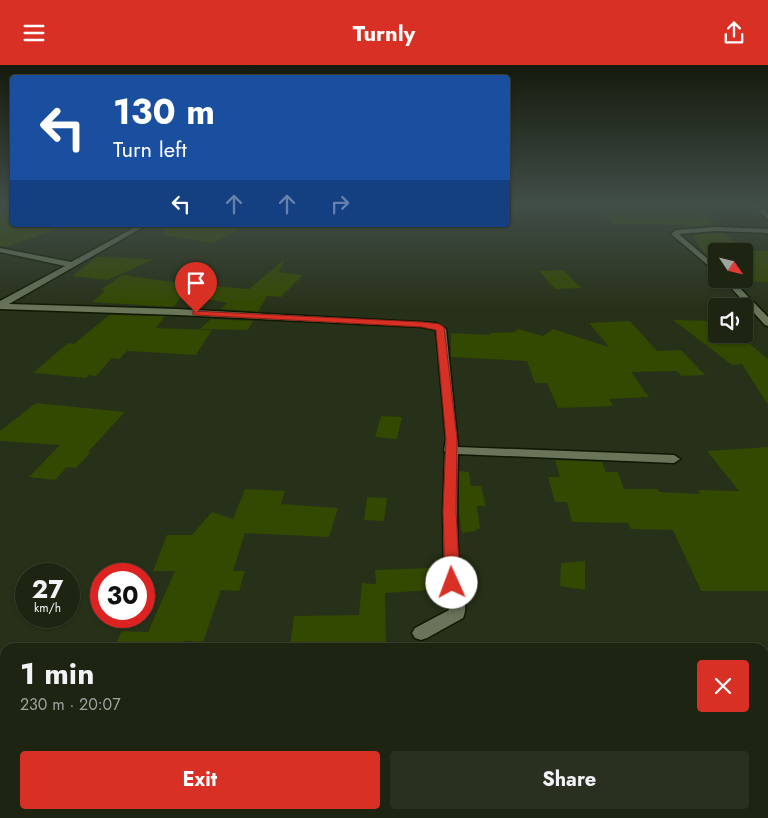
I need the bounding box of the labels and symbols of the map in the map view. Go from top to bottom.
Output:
north arrow [708,243,752,287]
pin [175,262,217,313]
position arrow [425,556,477,608]
speed limit sign: 30 [90,563,155,628]

